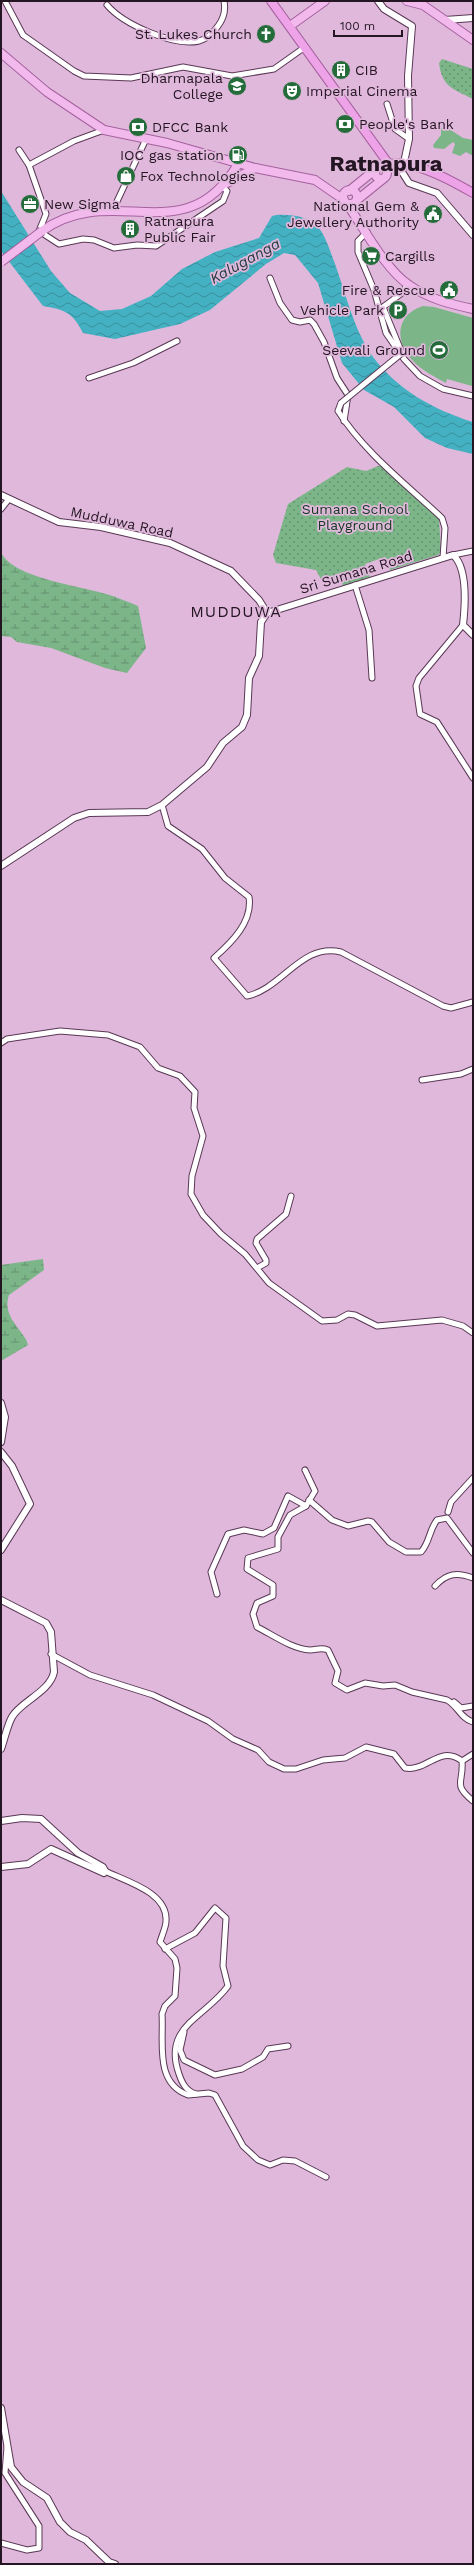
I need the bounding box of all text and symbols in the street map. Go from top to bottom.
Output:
scale bar [334,12,402,38]
text: 100 m [340,19,375,33]
church icon: St. Lukes Church [255,23,277,45]
place label: St. Lukes Church [135,26,252,42]
building icon: CIB [330,59,352,81]
place label: CIB [355,62,378,78]
place label: Dharmapala College [140,70,223,102]
school or university icon: Dharmapala College [226,75,248,97]
theatre icon: Imperial Cinema [281,80,303,102]
place label: Imperial Cinema [306,83,418,99]
bank icon: People's Bank [334,113,356,135]
bank icon: DFCC Bank [127,116,149,138]
place label: People's Bank [359,116,454,132]
place label: DFCC Bank [152,119,228,135]
fuel station icon: IOC gas station [227,144,249,166]
place label: IOC gas station [120,147,224,163]
district label: Ratnapura [330,151,443,176]
shop icon: Fox Technologies [115,165,137,187]
place label: Fox Technologies [140,168,255,184]
office icon: New Sigma [19,193,41,215]
place label: New Sigma [44,196,120,212]
place label: National Gem & Jewellery Authority [287,198,420,230]
public building icon: National Gem & Jewellery Authority [422,203,444,225]
place label: Ratnapura Public Fair [144,213,216,245]
building icon: Ratnapura Public Fair [119,218,141,240]
water label: Kaluganga [207,234,283,288]
supermarket icon: Cargills [360,245,382,267]
place label: Cargills [385,248,435,264]
public building icon: Fire & Rescue [438,279,460,301]
place label: Fire & Rescue [342,282,435,298]
parking icon: Vehicle Park [387,299,409,321]
place label: Vehicle Park [300,302,384,318]
sports icon: Seevali Ground [428,339,450,361]
place label: Seevali Ground [322,342,425,358]
park label: Sumana School Playground [302,501,409,533]
street label: Mudduwa Road [69,503,175,541]
street label: Sri Sumana Road [298,547,414,597]
district label: MUDDUWA [190,602,282,621]

